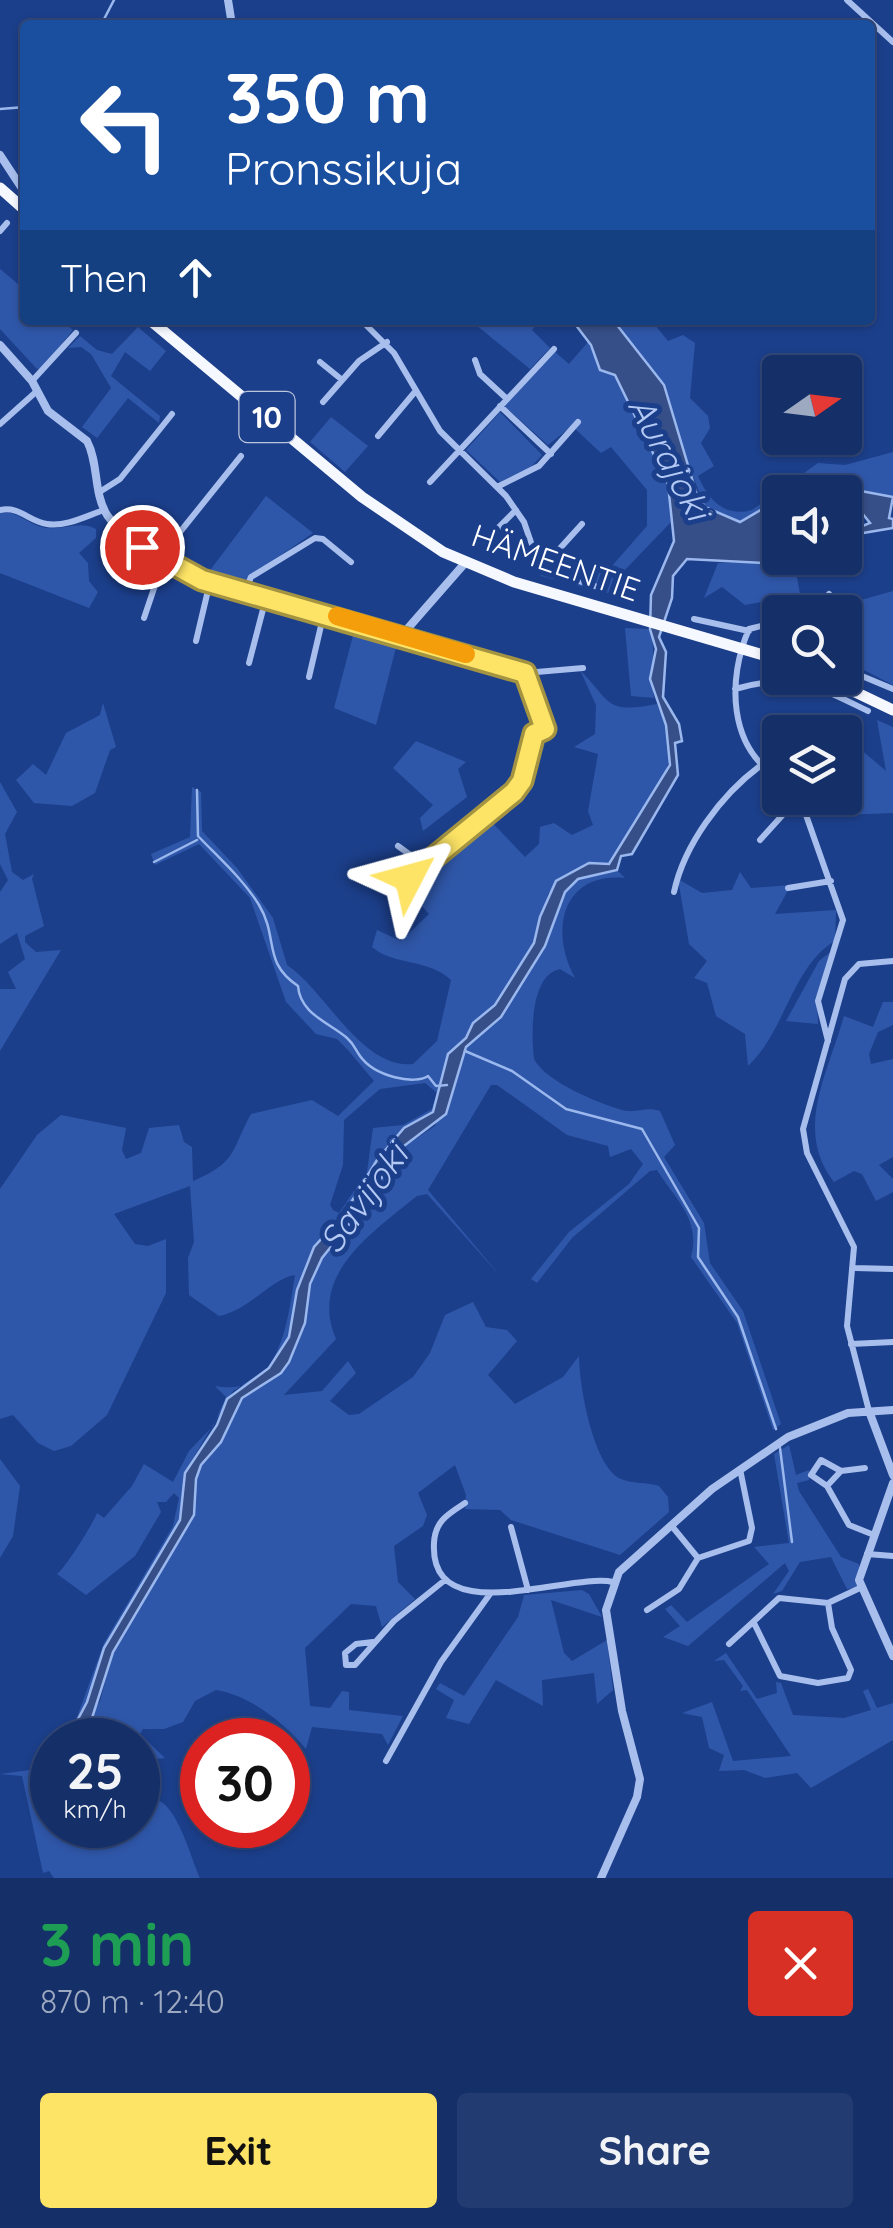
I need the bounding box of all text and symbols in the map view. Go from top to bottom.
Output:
text: 350 m [225,53,430,141]
icon: left [60,60,190,190]
text: Pronssikuja [225,140,462,196]
icon: ahead [168,250,223,305]
text: Then [60,254,148,302]
north arrow [762,355,862,455]
map controls [762,355,862,815]
water label: Aurajoki [619,389,722,530]
road number: 10 [240,392,294,442]
button: sound [762,475,862,575]
pin [100,505,185,590]
street label: HÄMEENTIE [467,515,645,609]
icon: arrive [115,520,170,575]
button: search [762,595,862,695]
button: layers [762,715,862,815]
position arrow [357,826,461,930]
water label: Savijoki [309,1132,419,1261]
speed limit sign: 30 [180,1718,310,1848]
text: 25 [66,1739,124,1802]
text: km/h [63,1793,127,1824]
text: 3 min [40,1906,194,1981]
button: close [748,1911,853,2016]
text: 870 m · 12:40 [40,1981,225,2021]
button: Exit [40,2093,437,2208]
button: Share [457,2093,853,2208]

